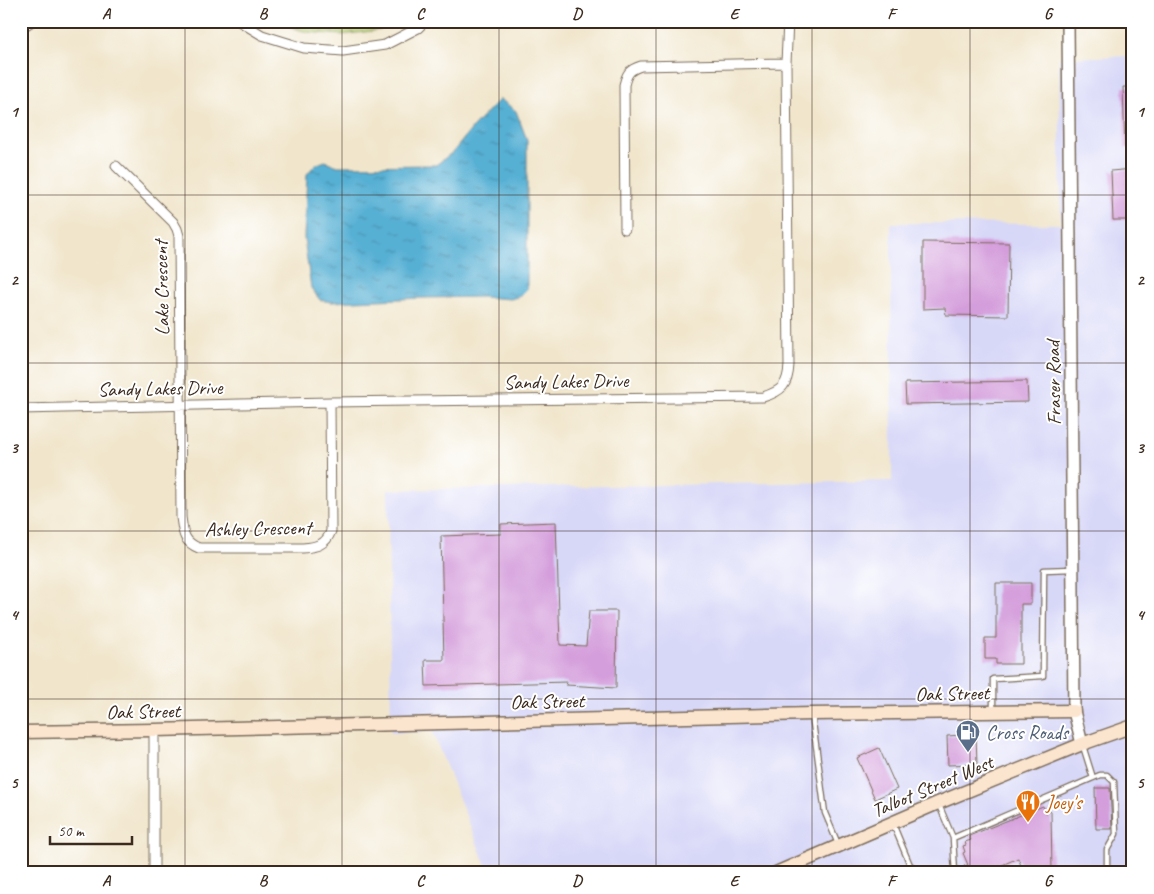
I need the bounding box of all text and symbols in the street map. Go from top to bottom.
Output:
text: A [102,4,112,24]
text: B [259,4,269,24]
text: C [416,4,426,24]
text: D [572,4,583,24]
text: E [730,4,741,24]
text: F [887,4,898,24]
text: G [1044,4,1054,24]
text: 1 [10,102,19,122]
text: 1 [1136,102,1145,122]
street label: Lake Crescent [148,237,175,336]
text: 2 [10,270,19,290]
text: 2 [1136,270,1145,290]
street label: Fraser Road [1040,338,1067,425]
street label: Sandy Lakes Drive [503,368,630,395]
street label: Sandy Lakes Drive [97,375,224,402]
text: 3 [10,438,19,458]
text: 3 [1136,438,1145,458]
street label: Ashley Crescent [205,515,315,542]
text: 4 [10,605,19,625]
text: 4 [1136,605,1145,625]
street label: Oak Street [915,680,992,707]
street label: Oak Street [510,688,587,715]
street label: Oak Street [106,698,183,725]
fuel station icon: Cross Roads [955,719,981,753]
place label: Cross Roads [986,720,1070,745]
street label: Talbot Street West [868,749,999,823]
text: 5 [11,773,20,793]
text: 5 [1137,773,1146,793]
restaurant icon: Joey's [1015,789,1041,823]
place label: Joey's [1045,790,1084,815]
scale bar [50,814,132,846]
text: 50 m [58,822,85,841]
text: A [102,871,112,891]
text: B [259,871,269,891]
text: C [416,871,426,891]
text: D [572,871,583,891]
text: E [730,871,741,891]
text: F [887,871,898,891]
text: G [1044,871,1054,891]

